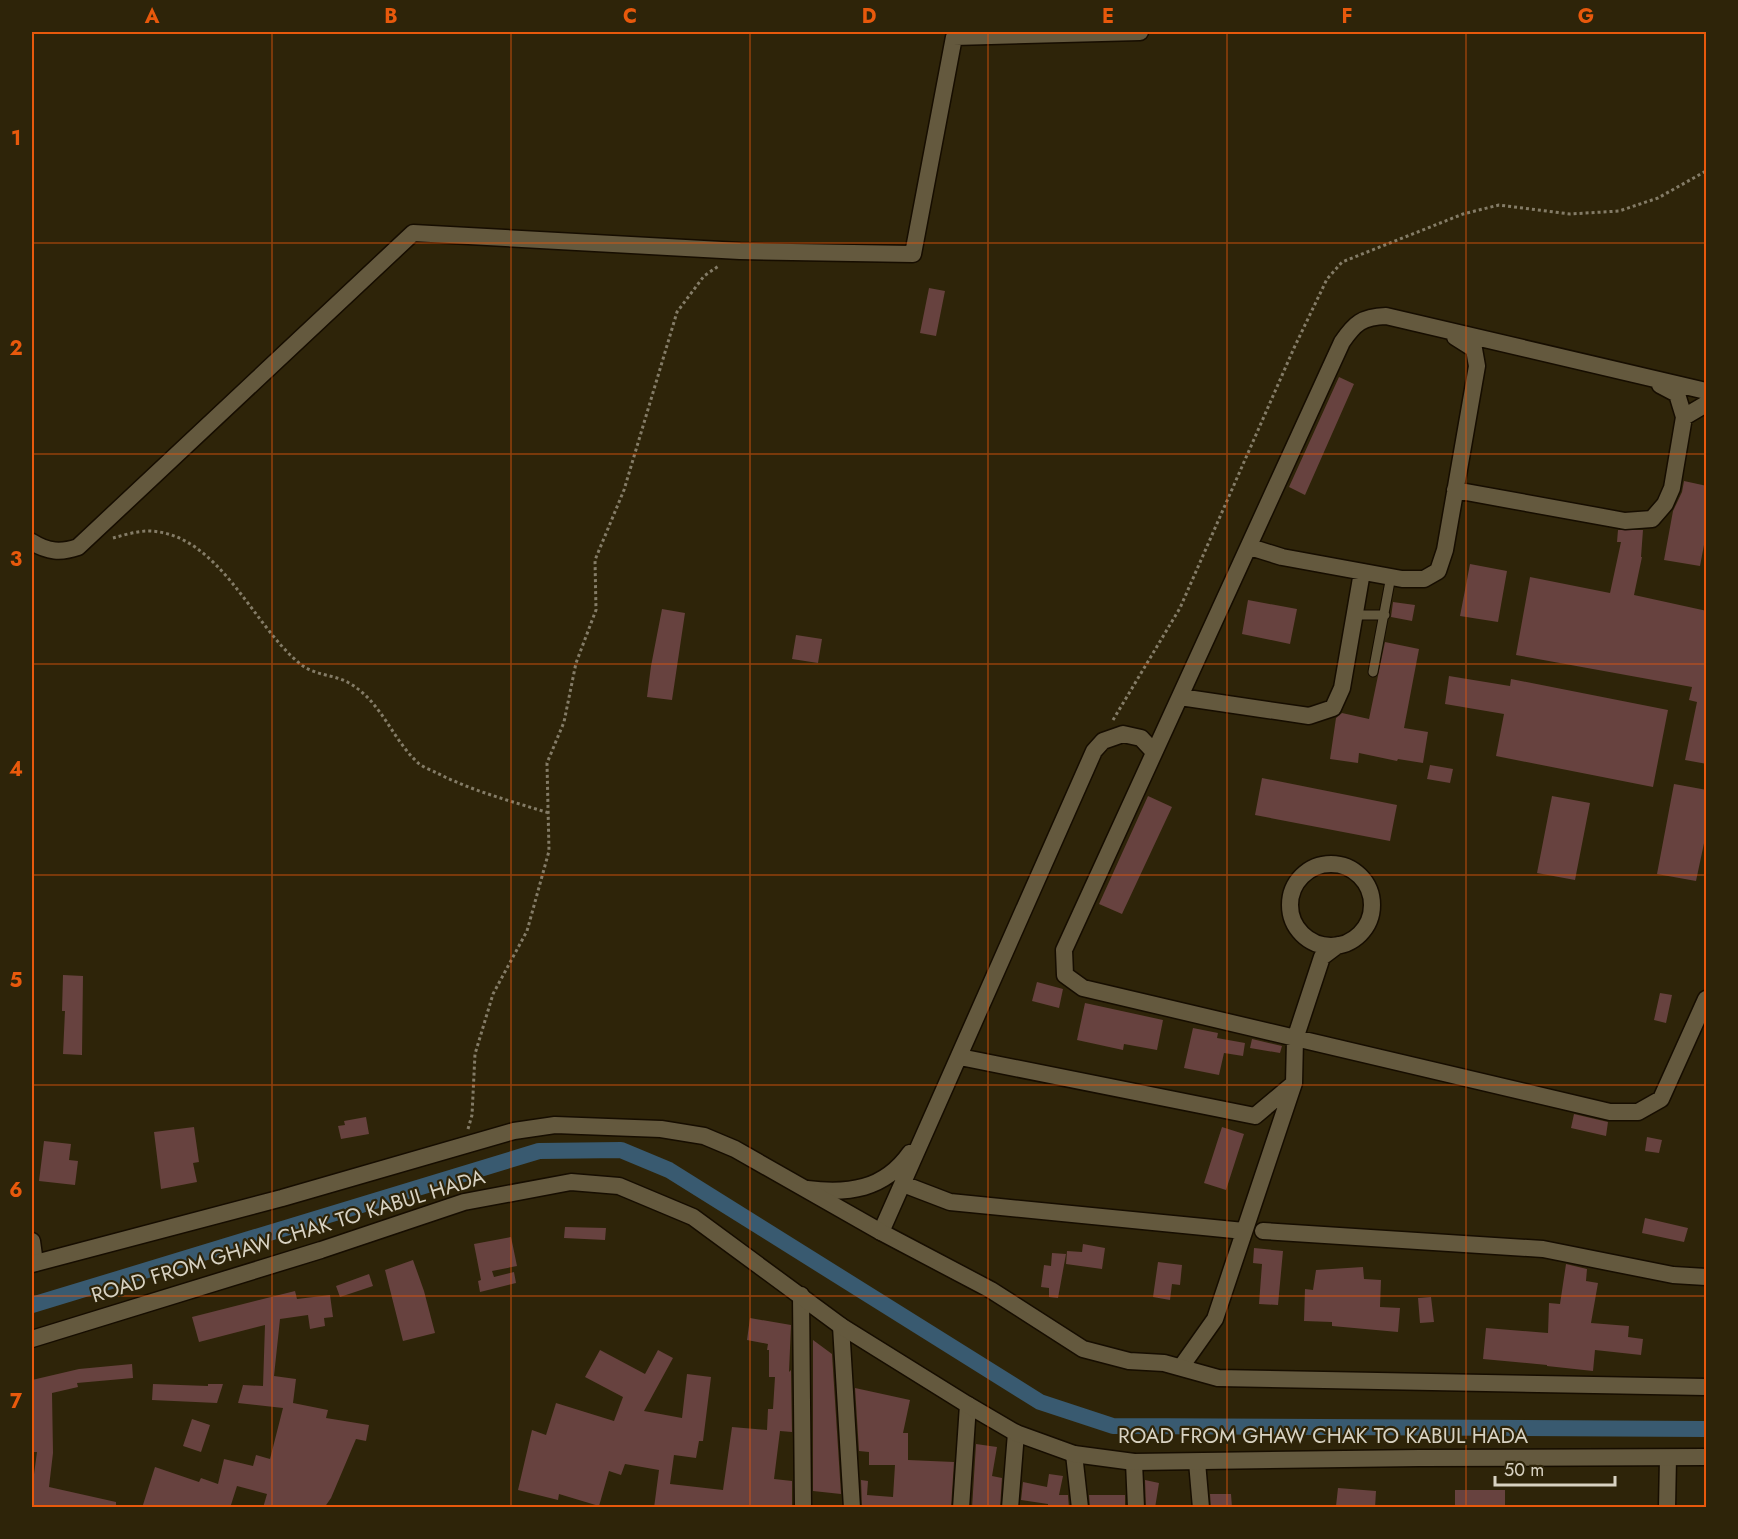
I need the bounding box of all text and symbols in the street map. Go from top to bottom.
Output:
text: A [144,2,160,31]
text: B [384,2,398,31]
text: C [623,2,637,31]
text: D [862,2,876,31]
text: E [1102,2,1114,31]
text: F [1341,2,1353,31]
text: G [1578,2,1594,31]
text: 1 [11,124,21,153]
text: 2 [9,334,23,363]
text: 3 [10,545,22,574]
text: 4 [9,755,23,784]
text: 5 [10,966,23,995]
street label: ROAD FROM GHAW CHAK TO KABUL HADA [87,1162,489,1310]
text: 6 [9,1176,23,1205]
text: 7 [10,1387,23,1416]
street label: ROAD FROM GHAW CHAK TO KABUL HADA [1118,1421,1528,1451]
scale bar [1495,1449,1615,1487]
text: 50 m [1504,1457,1544,1483]

